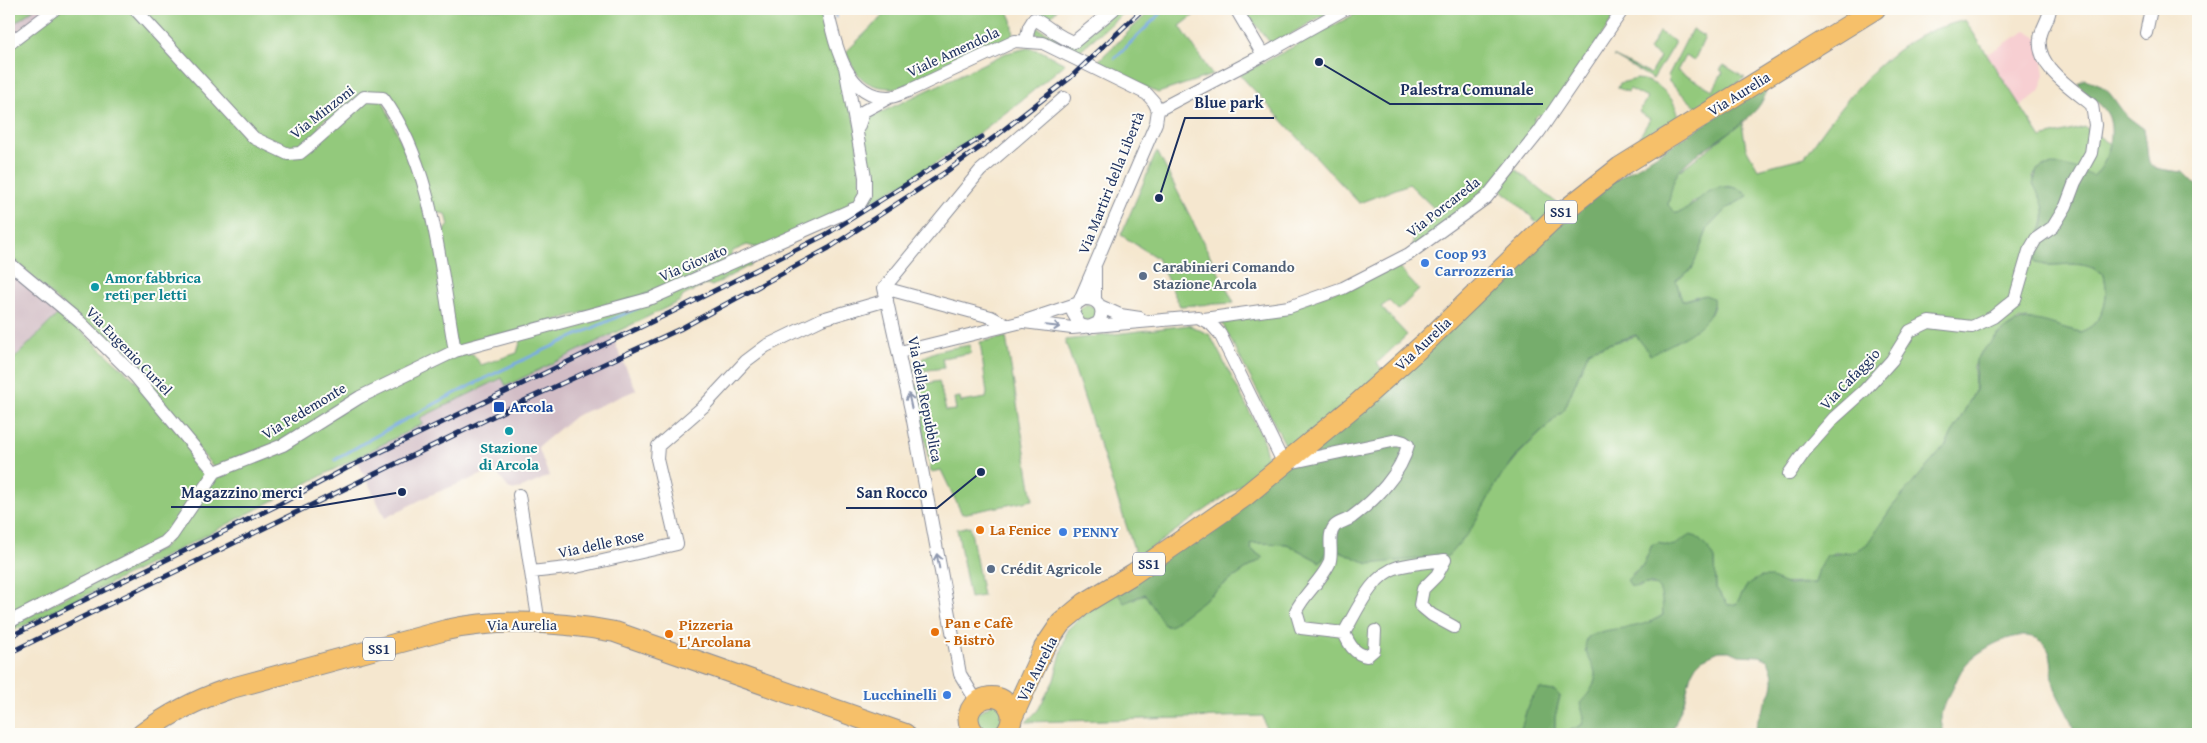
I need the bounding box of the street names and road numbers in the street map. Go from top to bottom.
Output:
street label: Viale Amendola [903,21,1002,82]
street label: Via Aurelia [1703,66,1774,121]
street label: Via Minzoni [285,80,358,143]
street label: Via Martiri della Libertà [1072,108,1149,257]
street label: Via Porcareda [1402,171,1484,242]
road number: SS1 [1545,200,1577,223]
street label: Via Giovato [656,239,730,286]
street label: Via Eugenio Curiel [81,302,177,400]
street label: Via Aurelia [1390,312,1455,375]
street label: Via della Repubblica [903,334,948,464]
street label: Via Cafaggio [1815,343,1885,414]
street label: Via Pedemonte [258,377,350,444]
street label: Via delle Rose [556,524,646,563]
road number: SS1 [1133,552,1165,576]
street label: Via Aurelia [487,614,557,635]
street label: Via Aurelia [1011,633,1062,705]
road number: SS1 [363,638,395,661]

